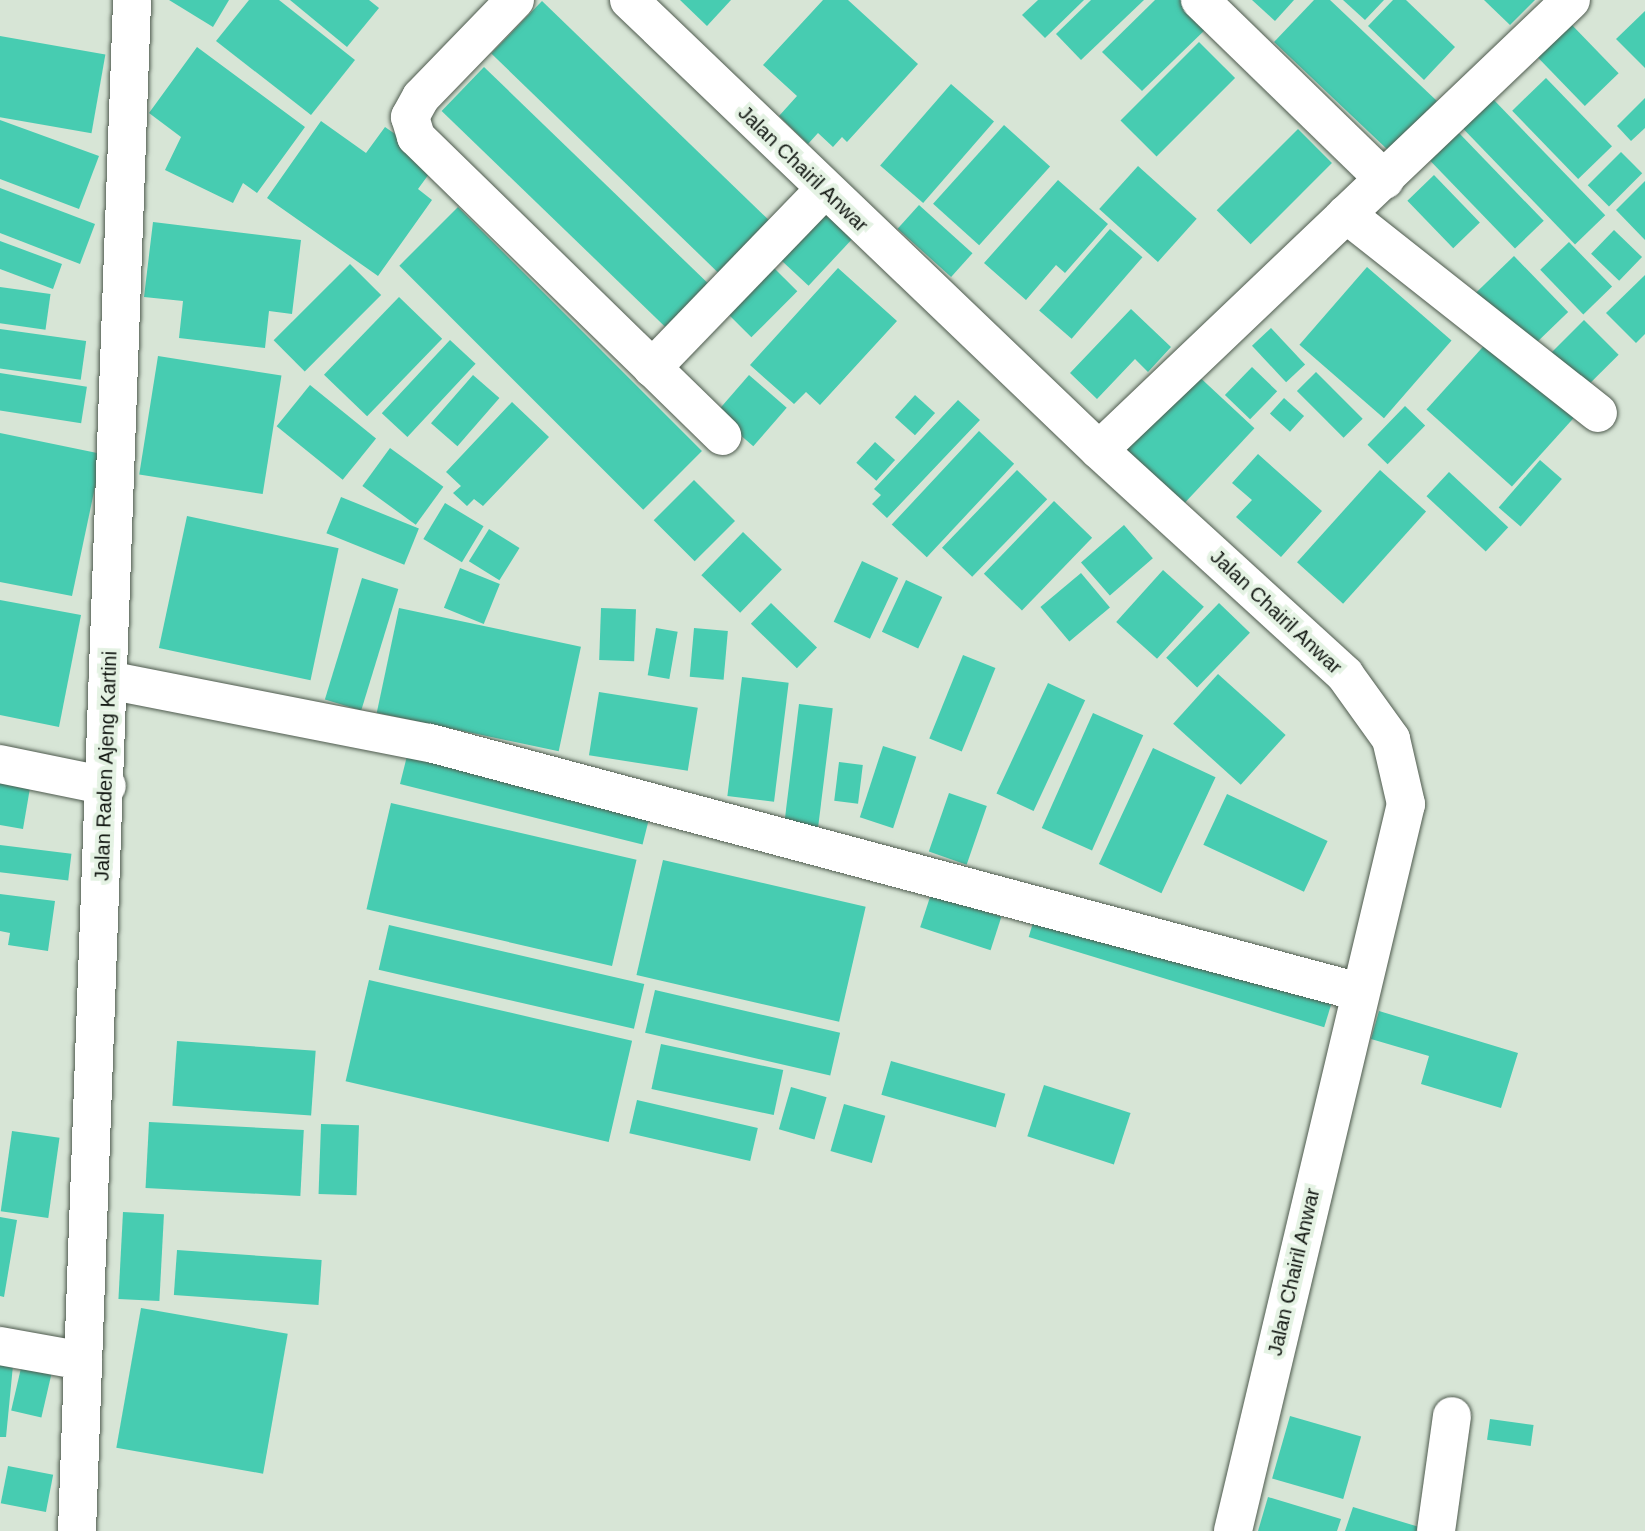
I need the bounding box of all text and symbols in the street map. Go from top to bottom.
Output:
street label: Jalan Chairil Anwar [733,101,873,237]
street label: Jalan Chairil Anwar [1205,544,1347,680]
street label: Jalan Raden Ajeng Kartini [90,650,122,882]
street label: Jalan Chairil Anwar [1263,1185,1325,1359]

